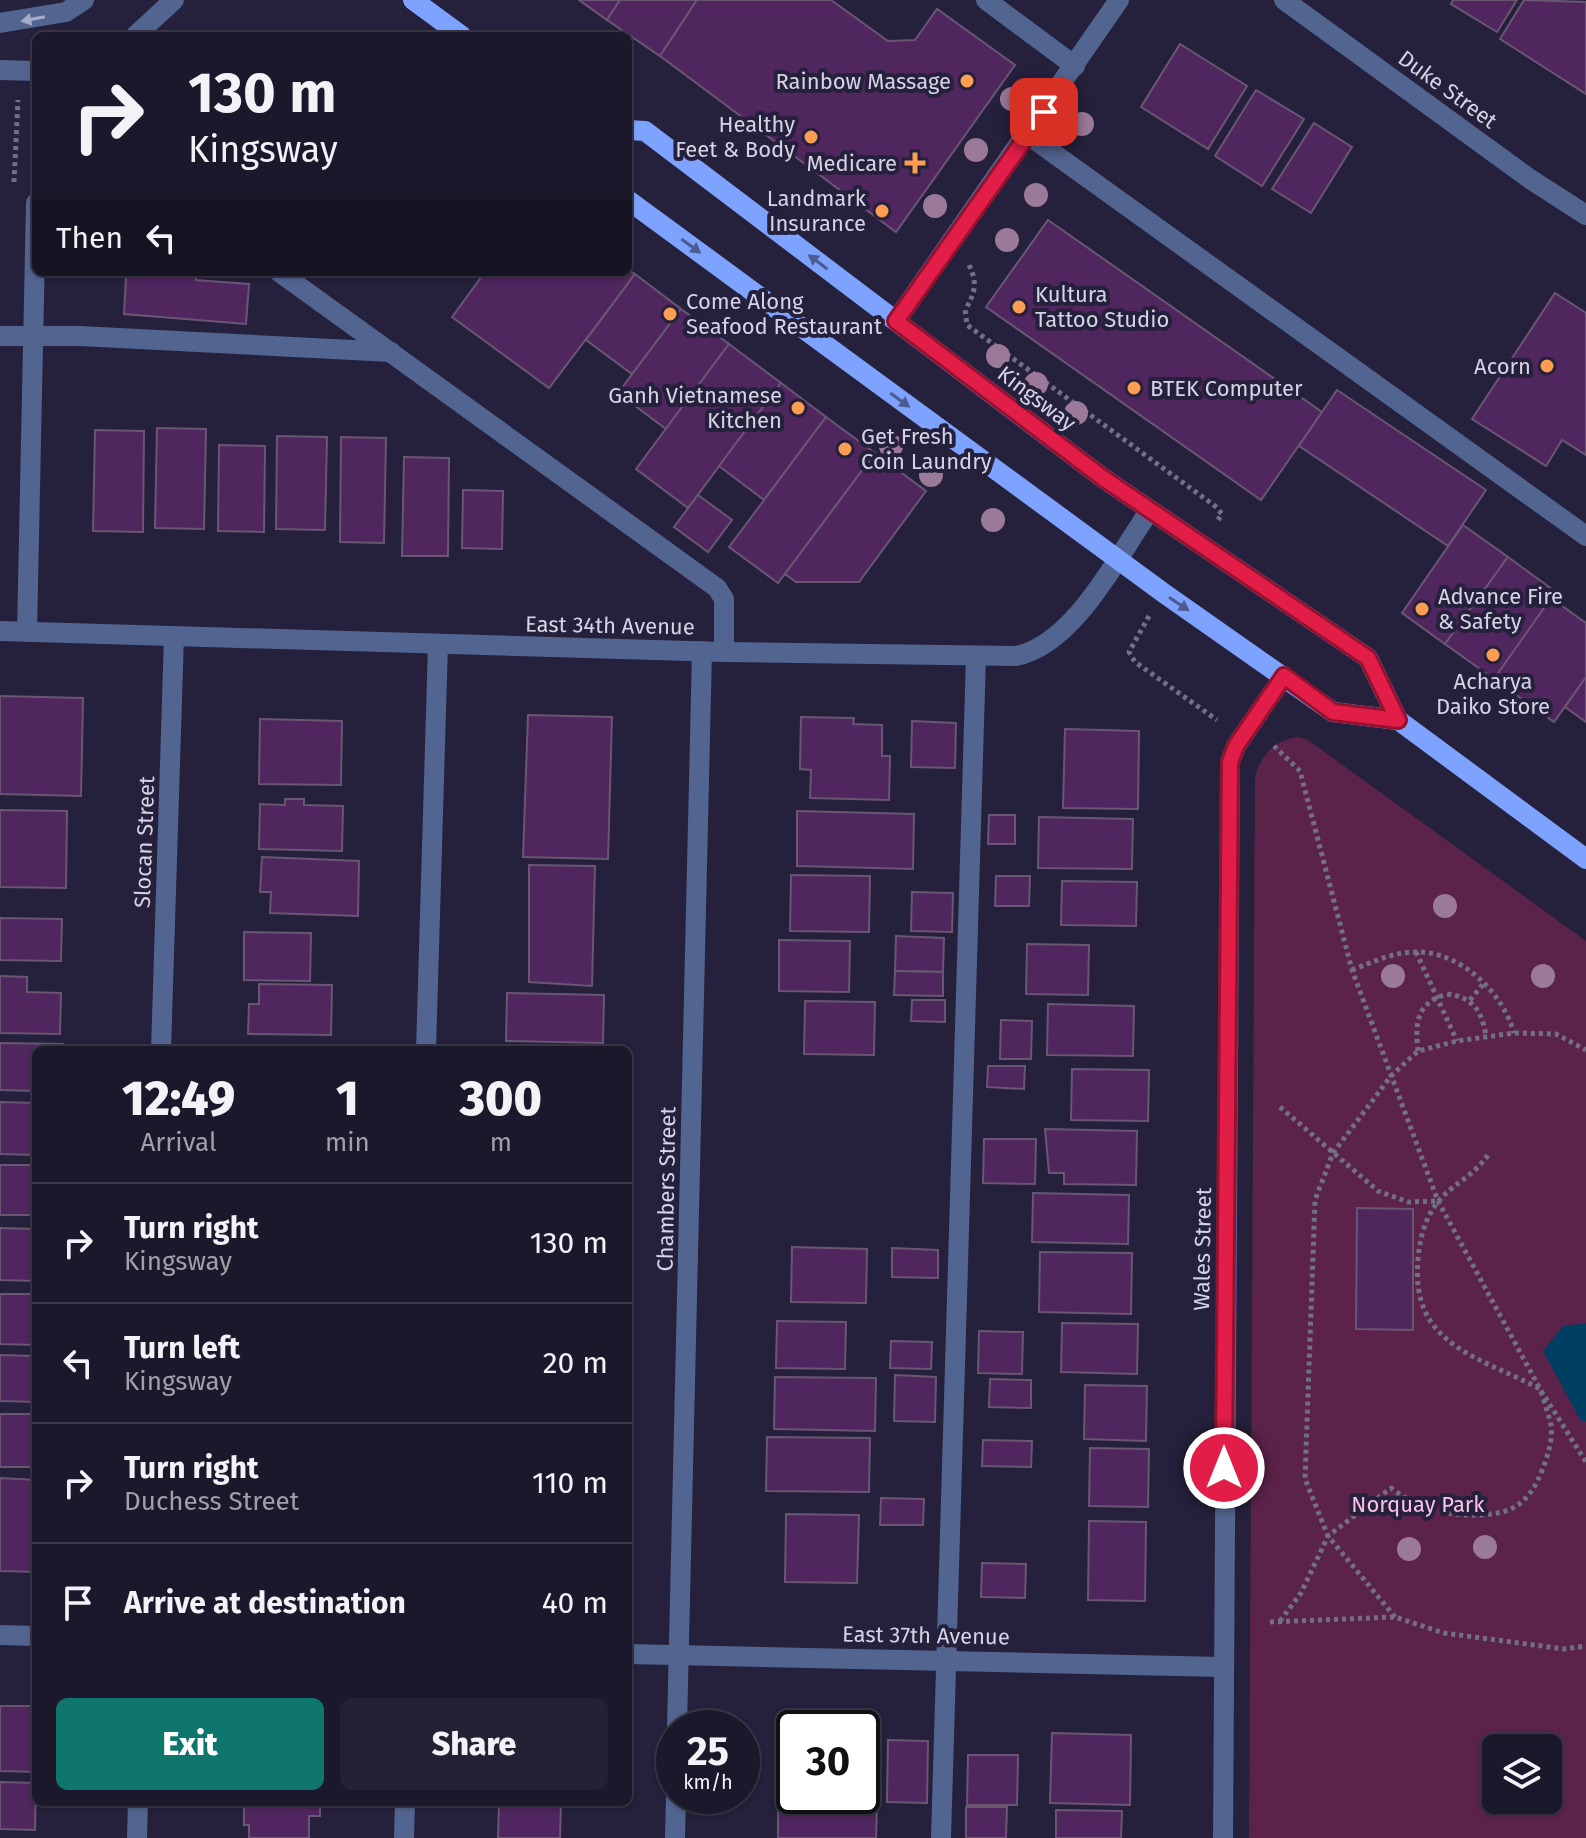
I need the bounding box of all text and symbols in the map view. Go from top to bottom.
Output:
one-way arrow [20,13,45,26]
street label: Duke Street [1393,45,1502,134]
text: 130 m [188,60,336,127]
icon: right [56,64,160,168]
place label: Rainbow Massage [776,68,951,95]
marker: Rainbow Massage [958,72,976,90]
pin [1010,78,1078,146]
icon: arrive [1022,90,1066,134]
place label: Healthy Feet & Body [675,111,795,163]
text: Kingsway [188,128,338,172]
marker: Healthy Feet & Body [802,128,820,146]
place label: Medicare [806,150,897,177]
marker: Medicare [904,152,926,174]
place label: Landmark Insurance [767,185,867,237]
marker: Landmark Insurance [873,202,891,220]
icon: left [139,216,183,260]
text: Then [56,220,123,256]
one-way arrow [681,237,701,253]
one-way arrow [808,255,829,271]
place label: Kultura Tattoo Studio [1035,281,1169,333]
place label: Come Along Seafood Restaurant [686,288,882,340]
marker: Kultura Tattoo Studio [1010,298,1028,316]
marker: Come Along Seafood Restaurant [661,305,679,323]
place label: Acorn [1474,353,1531,380]
marker: Acorn [1538,357,1556,375]
street label: Kingsway [992,360,1081,437]
place label: BTEK Computer [1150,375,1303,402]
marker: BTEK Computer [1125,379,1143,397]
place label: Ganh Vietnamese Kitchen [608,382,782,434]
one-way arrow [889,392,911,408]
marker: Ganh Vietnamese Kitchen [789,399,807,417]
place label: Get Fresh Coin Laundry [861,423,992,475]
marker: Get Fresh Coin Laundry [836,440,854,458]
place label: Advance Fire & Safety [1438,583,1563,635]
one-way arrow [1169,596,1190,611]
marker: Advance Fire & Safety [1413,600,1431,618]
street label: East 34th Avenue [525,611,695,640]
marker: Acharya Daiko Store [1484,646,1502,664]
place label: Acharya Daiko Store [1436,668,1550,720]
street label: Slocan Street [129,776,160,908]
text: 12:49 [122,1070,235,1128]
text: 1 [336,1070,359,1128]
text: 300 [460,1070,542,1128]
street label: Chambers Street [652,1106,681,1272]
text: Arrival [140,1127,217,1158]
text: min [325,1127,370,1158]
text: m [490,1127,512,1158]
street label: Wales Street [1188,1187,1217,1311]
text: Turn right [124,1210,259,1246]
icon: right [56,1221,100,1265]
text: 130 m [530,1225,608,1261]
text: Kingsway [124,1246,232,1277]
text: Turn left [124,1330,240,1366]
icon: left [56,1341,100,1385]
text: 20 m [543,1345,608,1381]
text: Kingsway [124,1366,232,1397]
position arrow [1182,1426,1266,1510]
text: Turn right [124,1450,259,1486]
icon: right [56,1461,100,1505]
text: 110 m [532,1465,608,1501]
text: Duchess Street [124,1486,299,1517]
park label: Norquay Park [1351,1491,1485,1518]
icon: arrive [56,1581,100,1625]
text: Arrive at destination [124,1585,406,1621]
text: 40 m [542,1585,608,1621]
street label: East 37th Avenue [842,1621,1010,1650]
button: Exit [56,1698,324,1790]
button: Share [340,1698,608,1790]
speed limit sign: 30 [776,1710,880,1814]
text: 25 [687,1728,729,1776]
map controls [1482,1734,1562,1814]
button: layers [1482,1734,1562,1814]
text: km/h [683,1770,733,1794]

